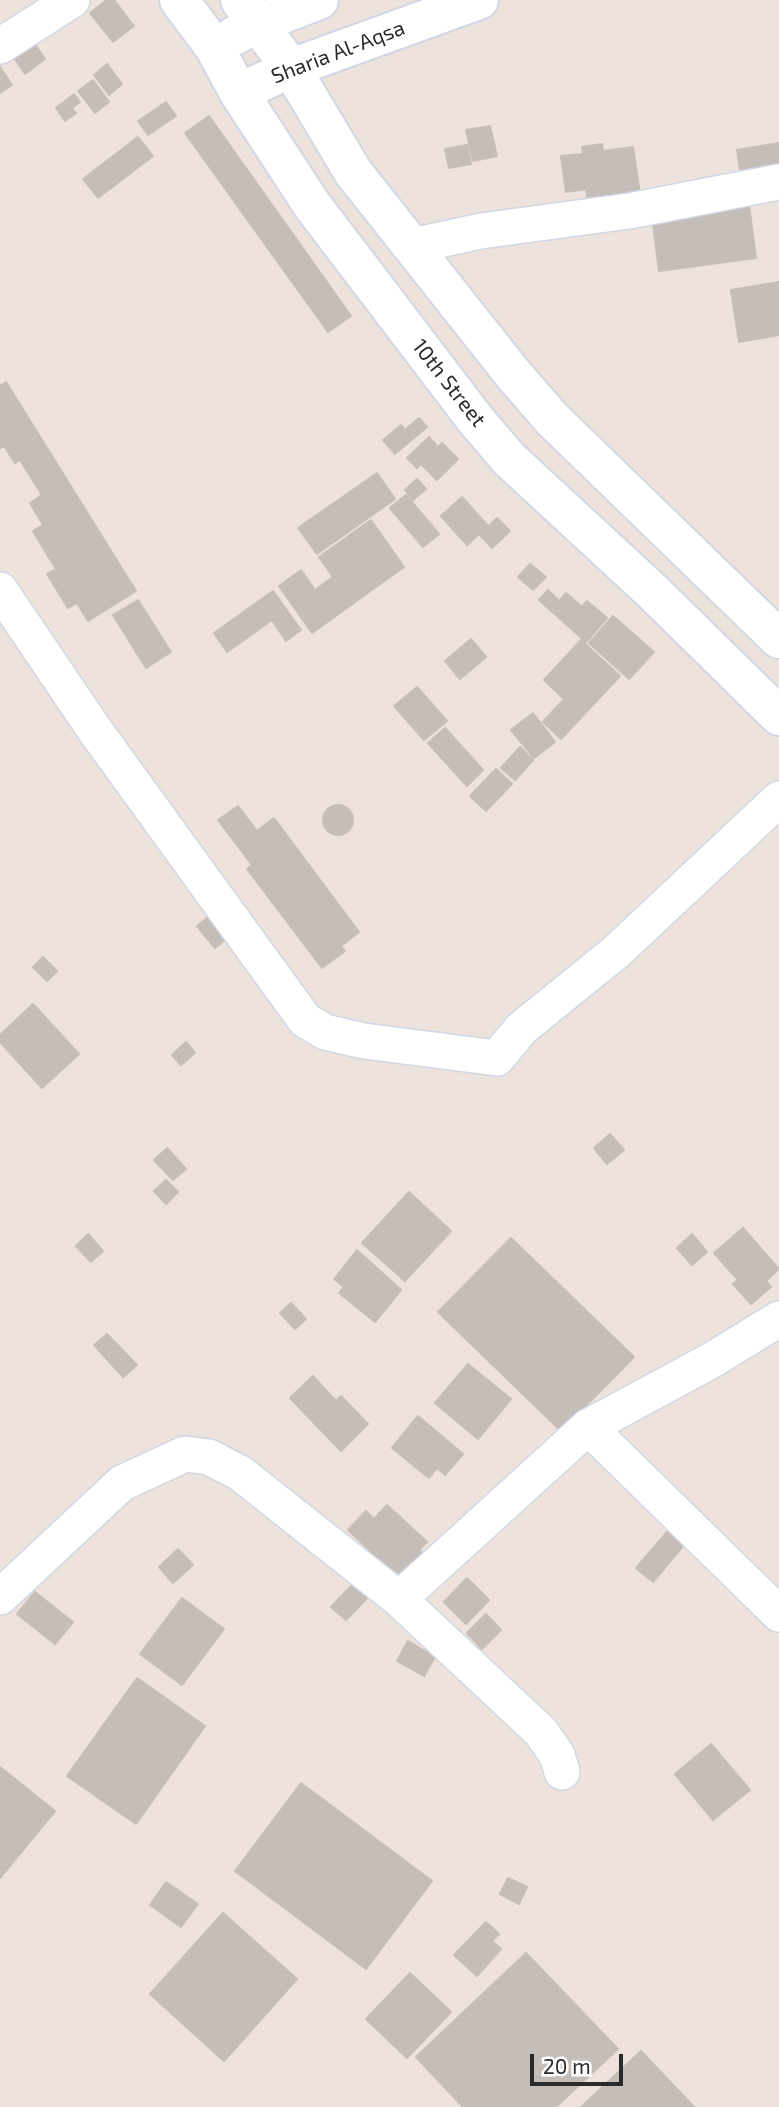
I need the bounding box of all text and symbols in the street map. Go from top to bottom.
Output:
street label: Sharia Al-Aqsa [268,15,408,89]
street label: 10th Street [407,334,491,432]
scale bar [534,2040,627,2084]
text: 20 m [543,2053,591,2078]

